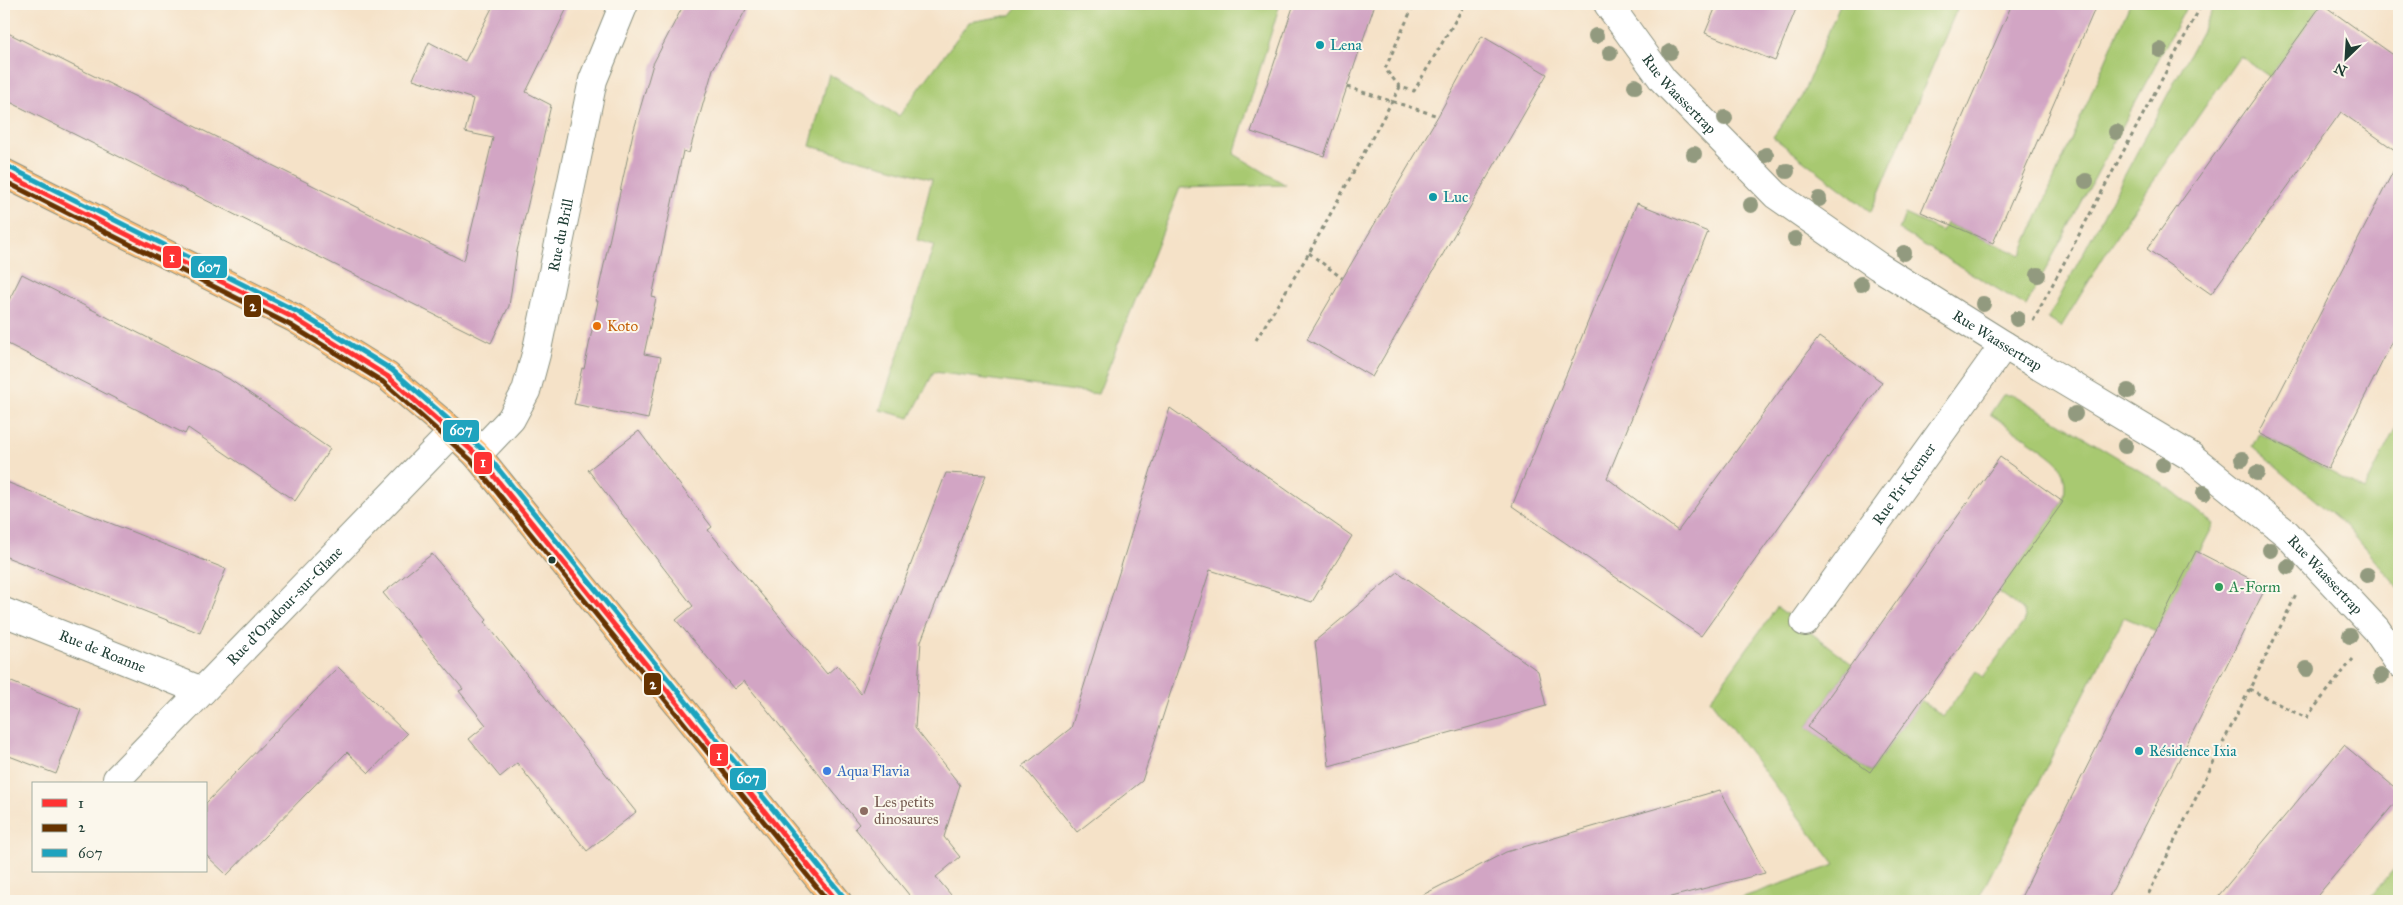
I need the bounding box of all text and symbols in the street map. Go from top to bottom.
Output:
north arrow [2320,32,2370,82]
place label: Lena [1330,36,1362,54]
marker: Lena [1314,39,1326,51]
street label: Rue Waassertrap [1638,51,1720,138]
text: N [2332,59,2350,80]
place label: Luc [1443,188,1468,206]
marker: Luc [1427,191,1439,203]
street label: Rue du Brill [544,196,577,273]
line badge: 1 [162,245,182,269]
text: 1 [169,249,175,266]
line badge: 607 [190,255,228,279]
text: 607 [198,259,221,276]
line badge: 2 [243,294,262,318]
text: 2 [250,298,258,315]
street label: Rue Waassertrap [1949,306,2045,375]
place label: Koto [607,317,638,335]
marker: Koto [591,320,603,332]
line badge: 607 [442,419,480,443]
text: 607 [450,422,473,439]
street label: Rue Pir Kremer [1869,439,1940,528]
line badge: 1 [473,451,493,475]
text: 1 [480,454,486,471]
street label: Rue Waassertrap [2284,531,2367,618]
street label: Rue d'Oradour-sur-Glane [223,543,346,669]
unlabelled marker [547,555,557,565]
place label: A-Form [2228,578,2281,596]
marker: A-Form [2213,581,2225,593]
street label: Rue de Roanne [56,626,148,677]
line badge: 2 [643,672,662,696]
text: 2 [650,676,658,693]
place label: Résidence Ixia [2149,742,2237,760]
line badge: 1 [709,743,729,767]
marker: Résidence Ixia [2133,745,2145,757]
text: 1 [716,747,722,764]
place label: Aqua Flavia [836,762,910,781]
marker: Aqua Flavia [821,765,833,777]
line badge: 607 [729,767,767,791]
text: 607 [737,770,760,787]
legend [32,782,208,872]
place label: Les petits dinosaures [874,793,938,828]
text: 1 [78,794,84,812]
marker: Les petits dinosaures [858,805,870,817]
text: 2 [78,818,86,836]
text: 607 [78,844,102,862]

